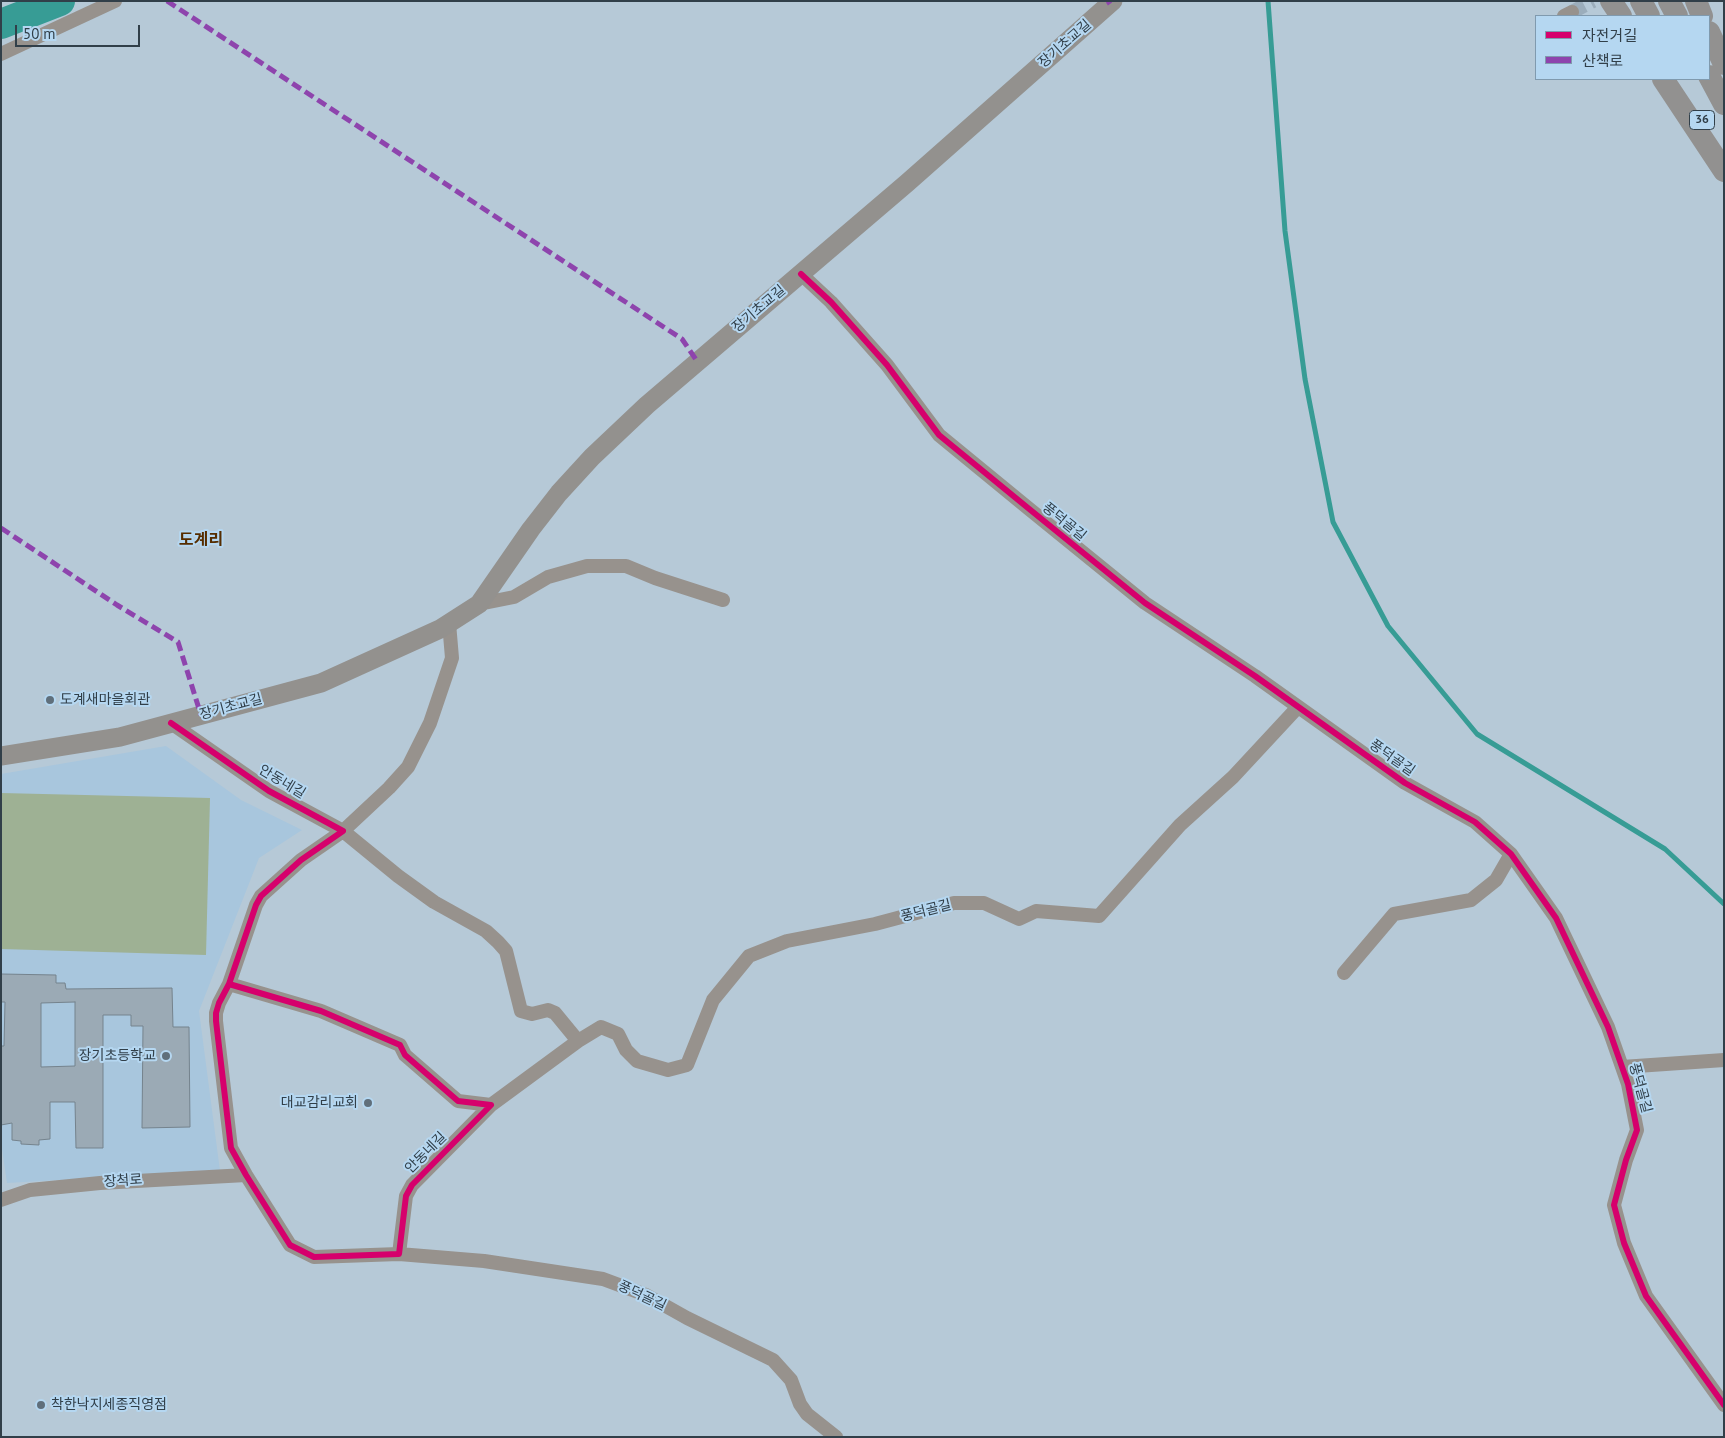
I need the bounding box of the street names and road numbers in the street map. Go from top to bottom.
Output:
street label: 장기초교길 [1035,17,1095,71]
road number: 36 [1690,110,1714,130]
street label: 장기초교길 [729,282,789,336]
street label: 풍덕골길 [1039,499,1089,545]
street label: 장기초교길 [198,691,264,723]
street label: 풍덕골길 [1366,736,1418,780]
street label: 안동네길 [256,762,308,802]
street label: 풍덕골길 [899,897,953,925]
street label: 풍덕골길 [1625,1061,1655,1115]
street label: 안동네길 [402,1129,450,1177]
street label: 장척로 [103,1171,143,1191]
street label: 풍덕골길 [615,1278,669,1314]

